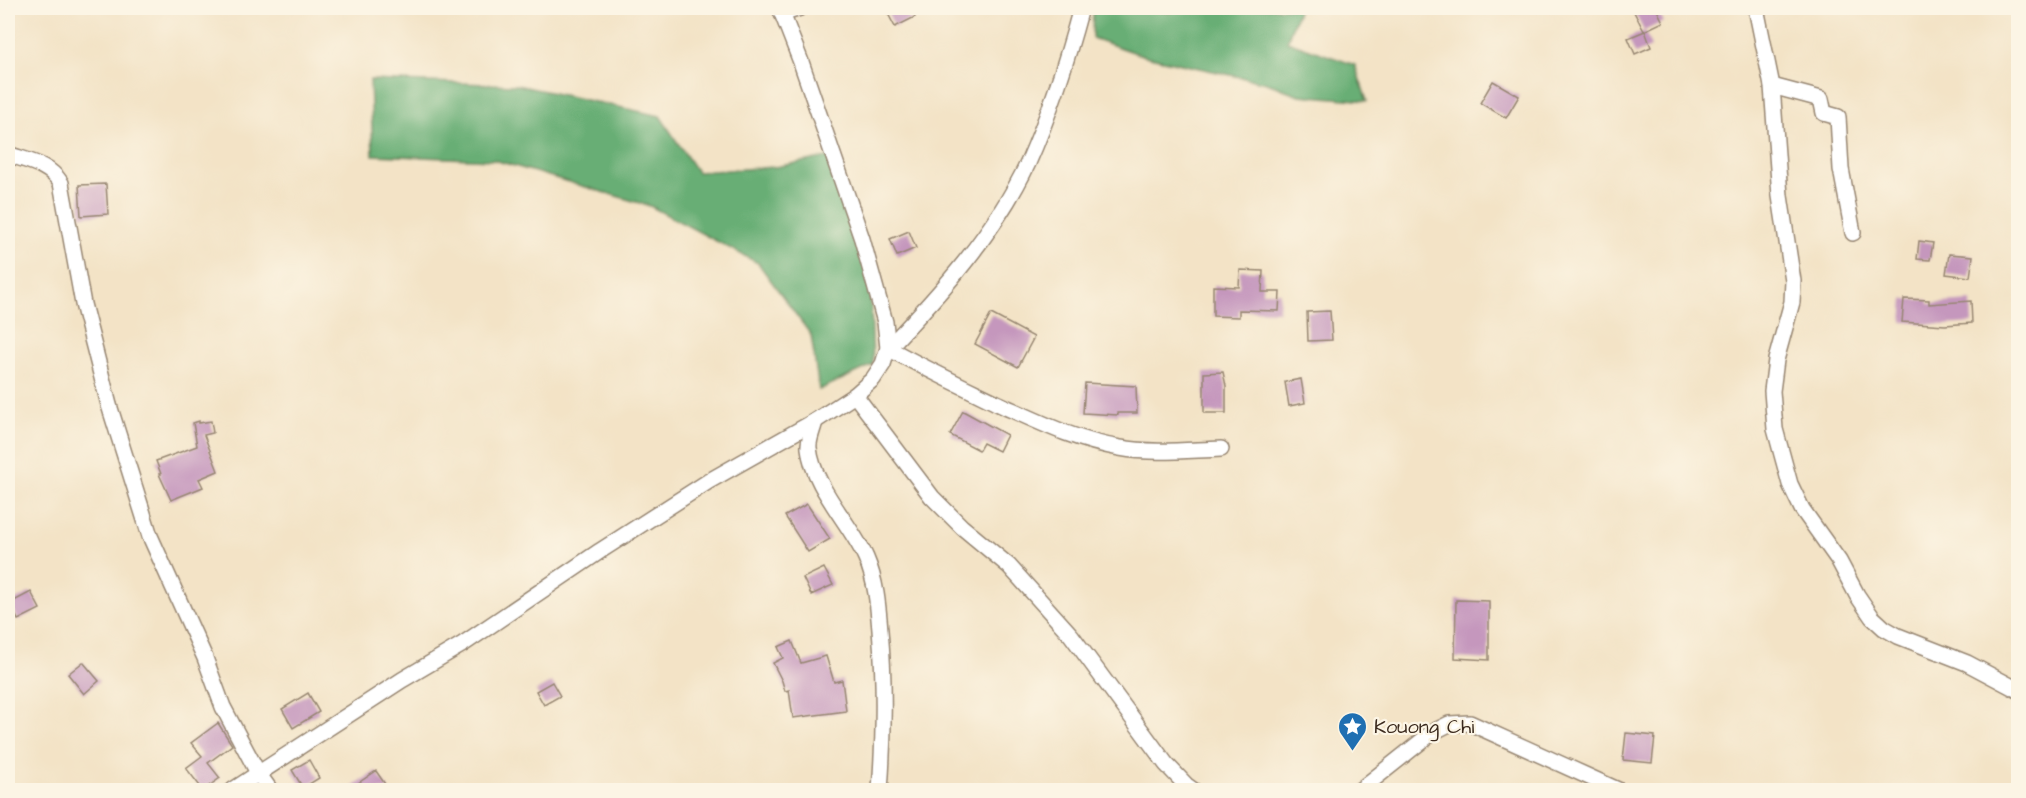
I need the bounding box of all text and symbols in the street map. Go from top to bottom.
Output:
place icon: Kouong Chi [1337,710,1369,752]
place label: Kouong Chi [1374,713,1474,742]

